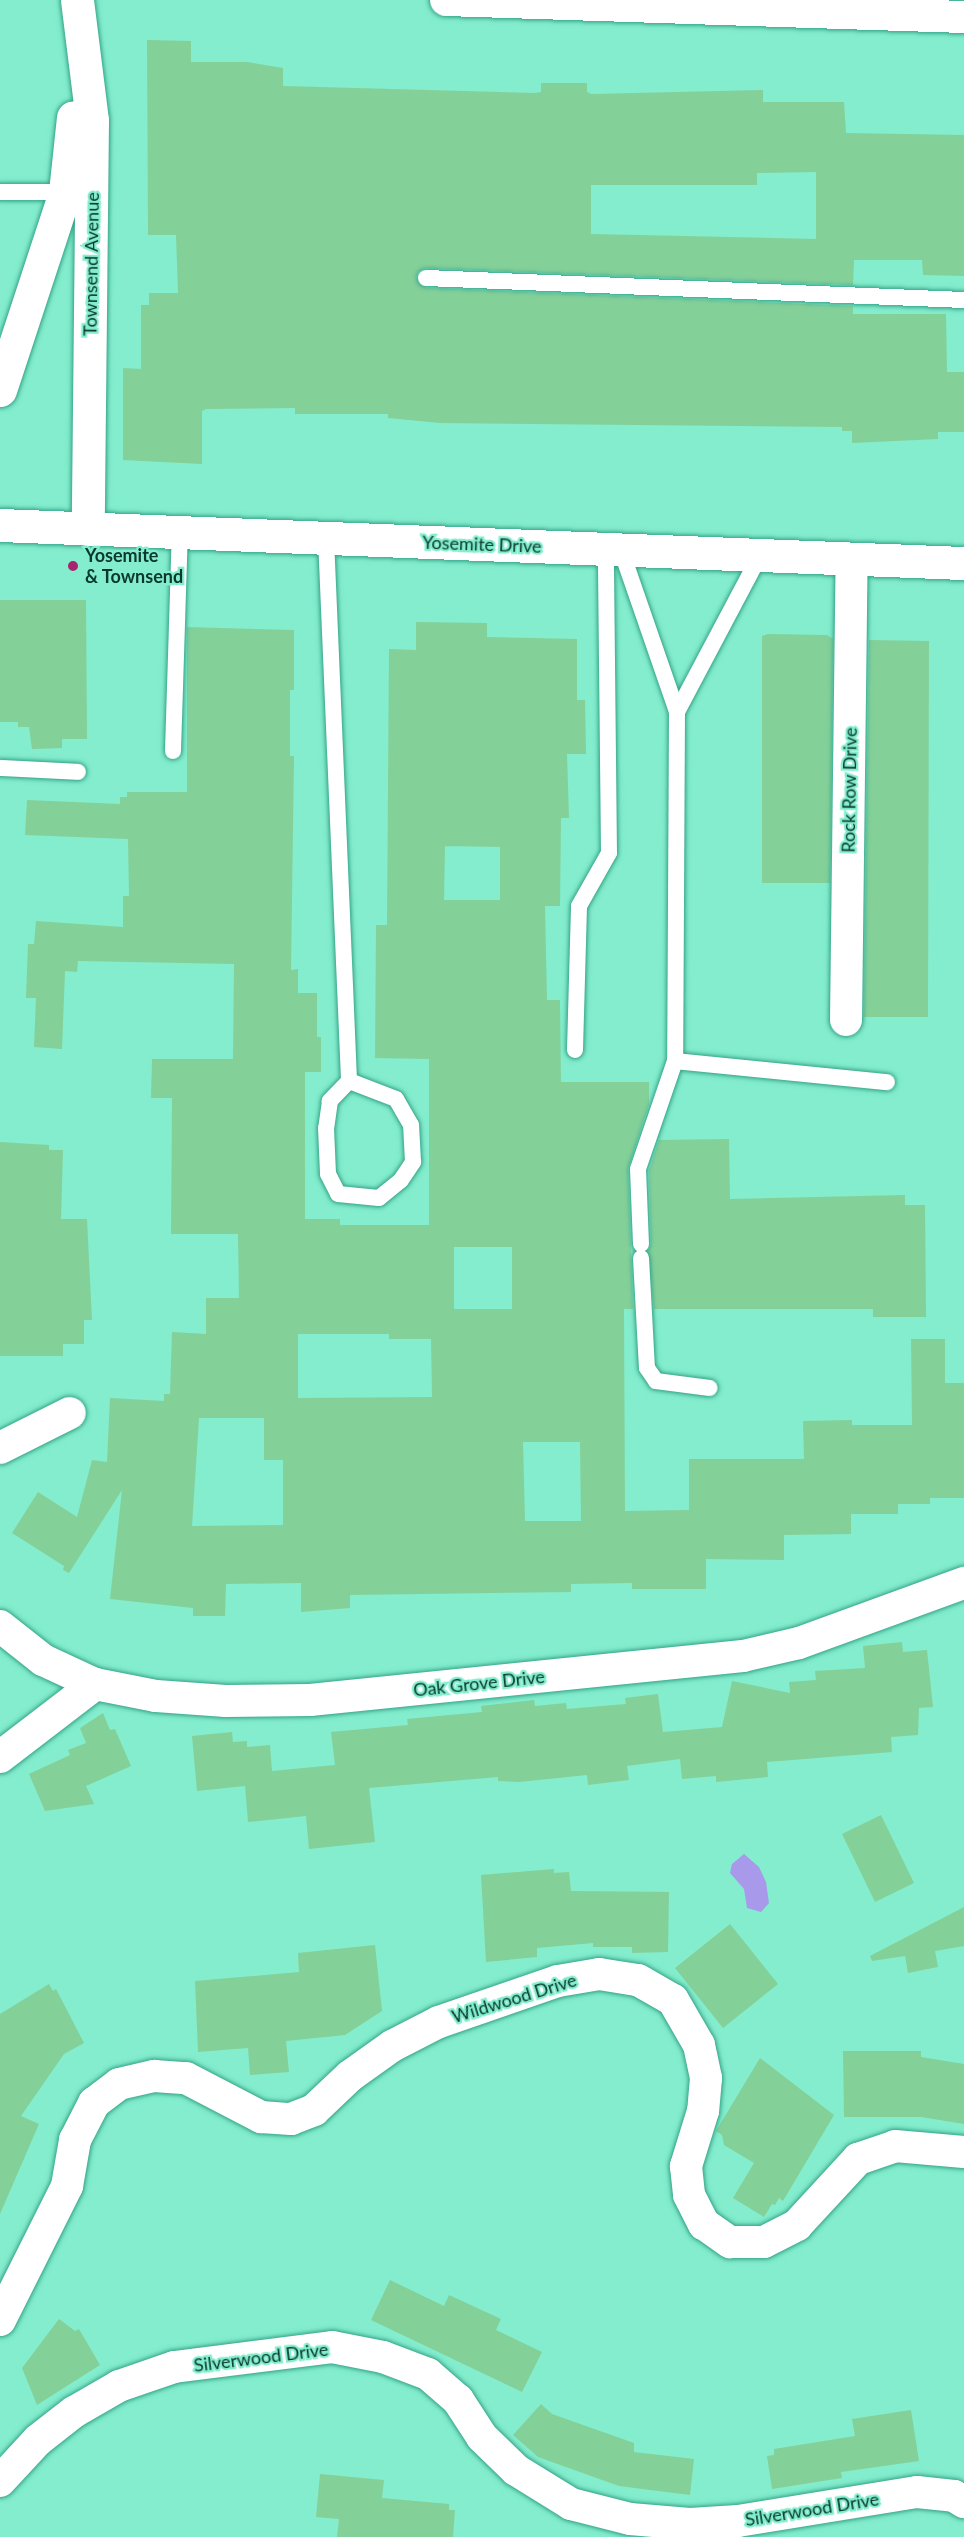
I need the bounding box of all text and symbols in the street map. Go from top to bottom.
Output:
street label: Townsend Avenue [79,192,103,336]
street label: Yosemite Drive [422,531,542,557]
place label: Yosemite & Townsend [85,545,184,588]
marker: Yosemite & Townsend [66,559,80,573]
street label: Rock Row Drive [837,727,861,853]
street label: Oak Grove Drive [412,1665,546,1701]
street label: Wildwood Drive [449,1969,579,2027]
street label: Silverwood Drive [193,2338,329,2376]
street label: Silverwood Drive [743,2488,881,2530]

